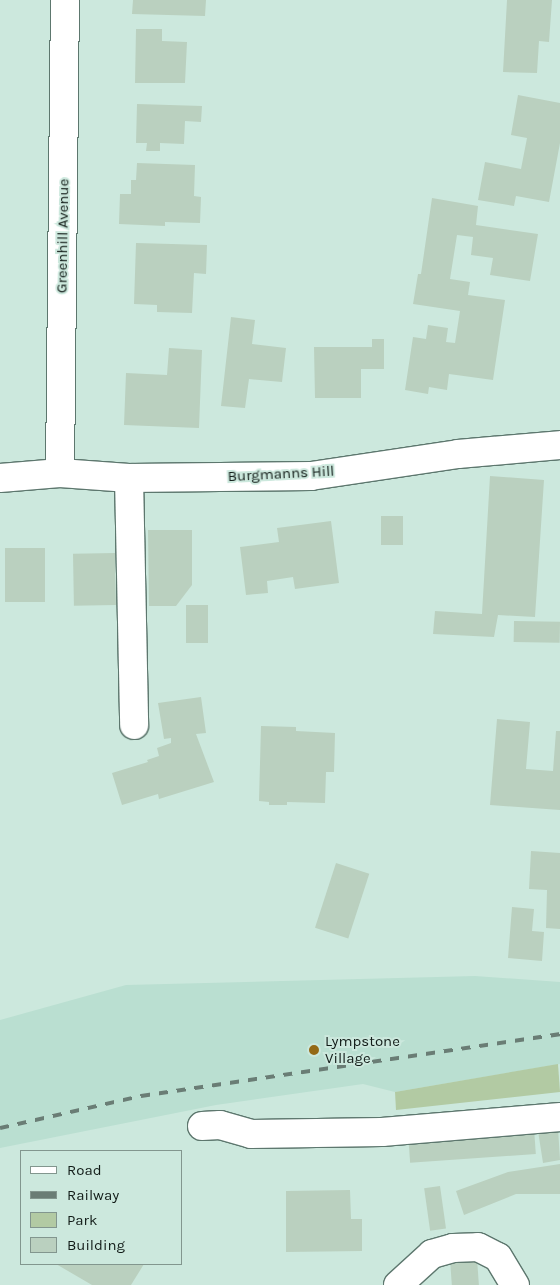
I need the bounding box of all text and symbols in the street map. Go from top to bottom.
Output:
street label: Greenhill Avenue [53,179,73,293]
street label: Burgmanns Hill [227,462,335,486]
place label: Lympstone Village [325,1032,400,1067]
marker: Lympstone Village [307,1043,321,1057]
legend [20,1150,182,1265]
text: Road [67,1161,102,1179]
text: Railway [67,1186,119,1204]
text: Park [67,1211,97,1229]
text: Building [67,1236,125,1254]

